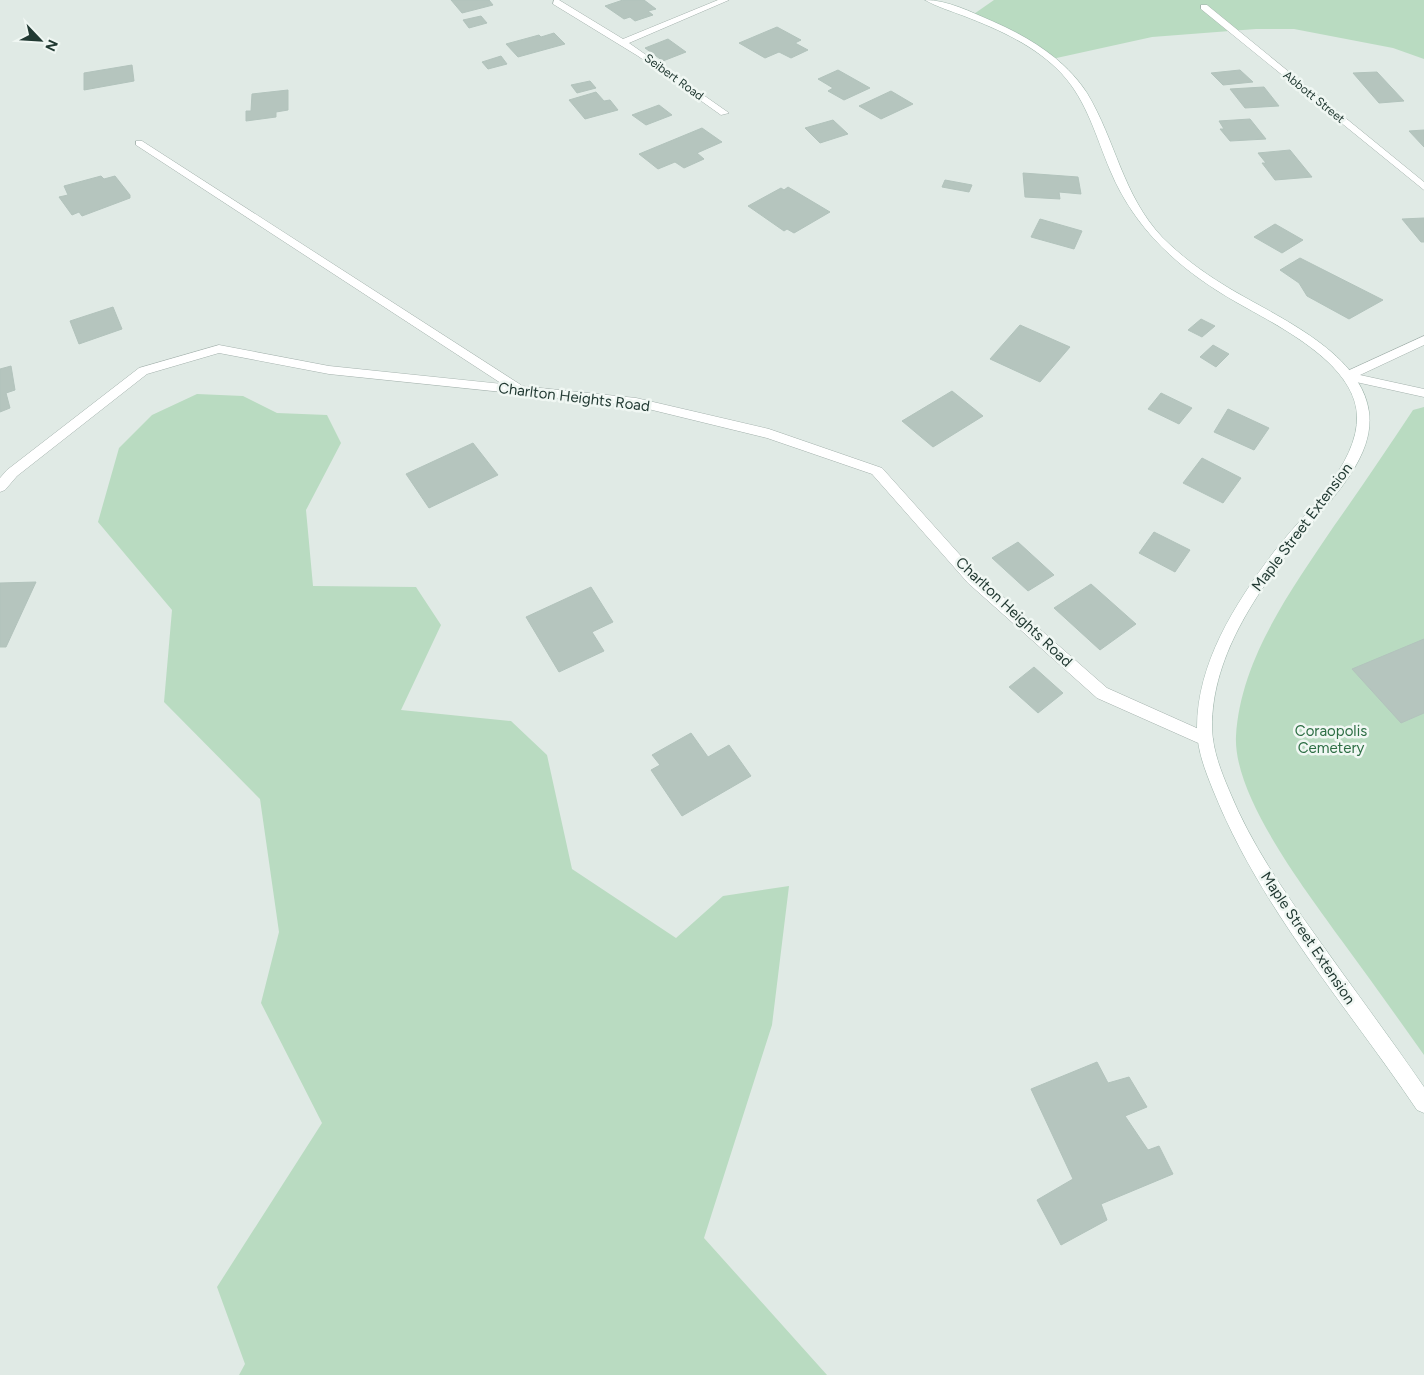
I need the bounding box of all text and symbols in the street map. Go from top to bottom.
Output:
north arrow [15,15,65,65]
text: N [41,37,61,54]
street label: Seibert Road [642,51,706,103]
street label: Abbott Street [1281,68,1348,126]
street label: Charlton Heights Road [497,379,651,415]
street label: Maple Street Extension [1248,459,1356,595]
street label: Charlton Heights Road [952,553,1076,671]
park label: Coraopolis Cemetery [1295,722,1367,757]
street label: Maple Street Extension [1257,868,1359,1008]

